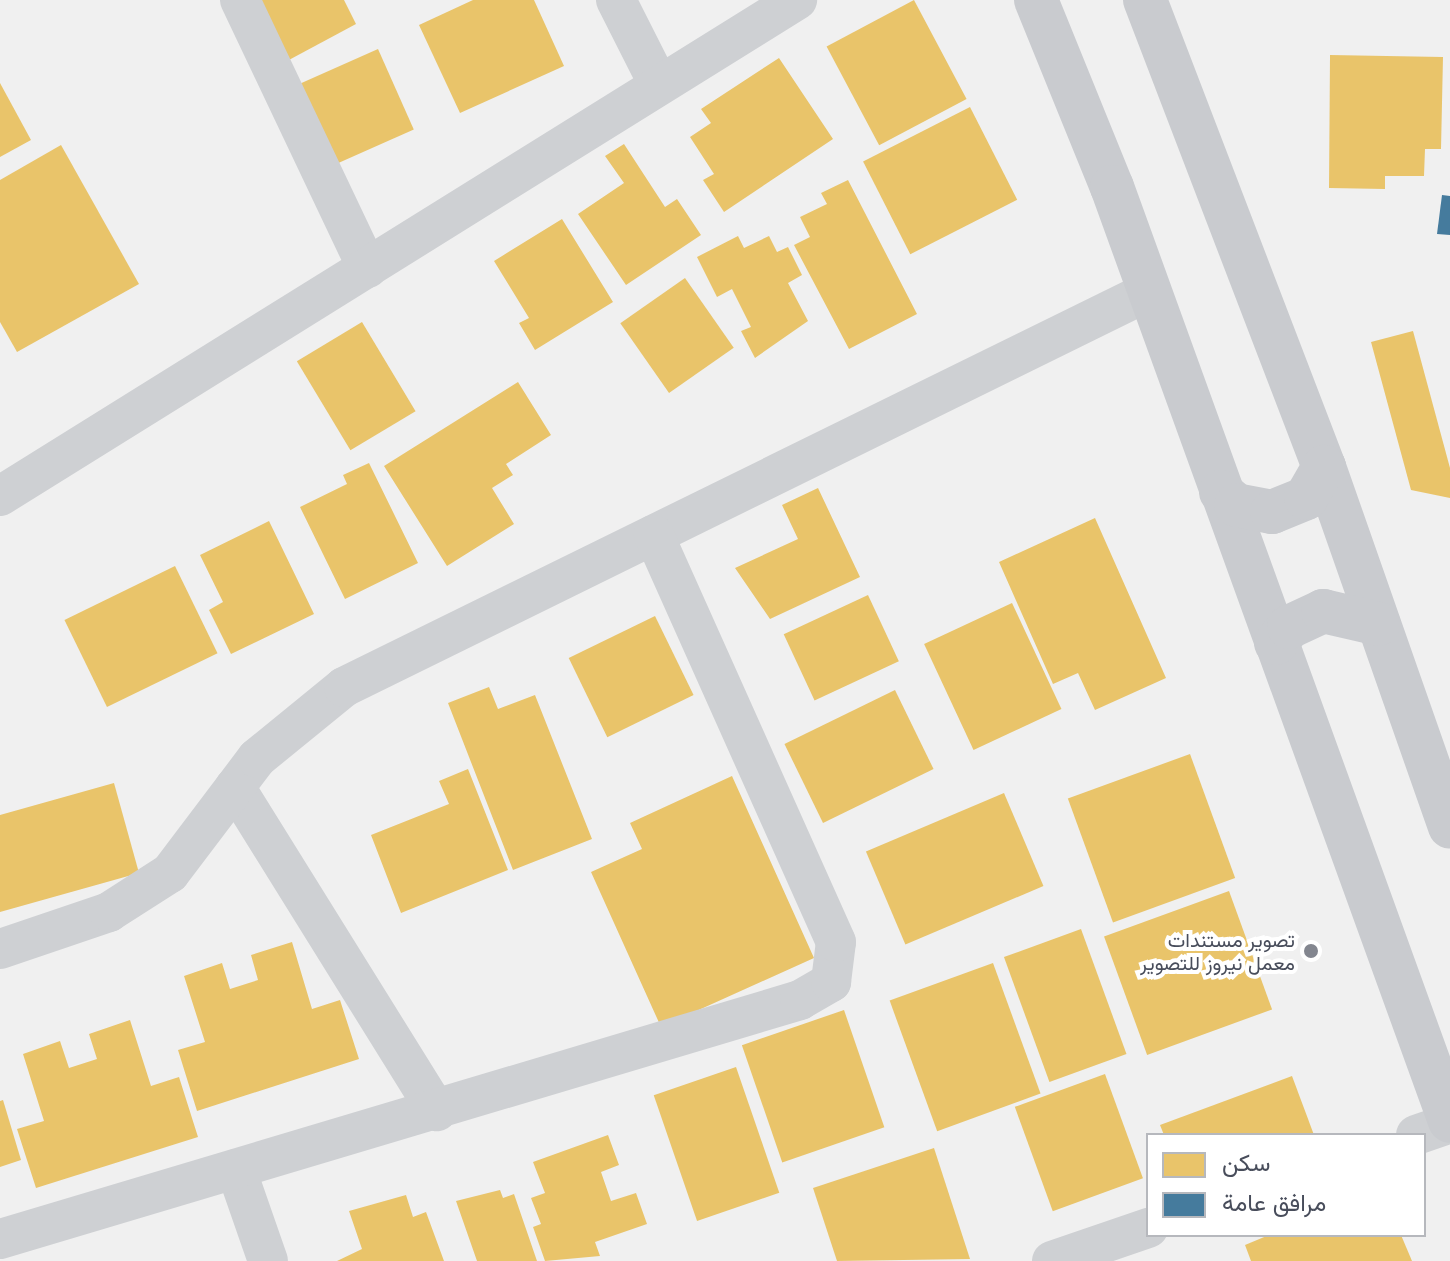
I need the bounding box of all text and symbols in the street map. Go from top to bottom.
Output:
place label: تصوير مستندات معمل نيروز للتصوير [1140,928,1295,975]
marker: تصوير مستندات معمل نيروز للتصوير [1302,942,1320,960]
legend [1146,1133,1426,1237]
text: سكن [1222,1149,1271,1176]
text: مرافق عامة [1222,1189,1326,1216]

